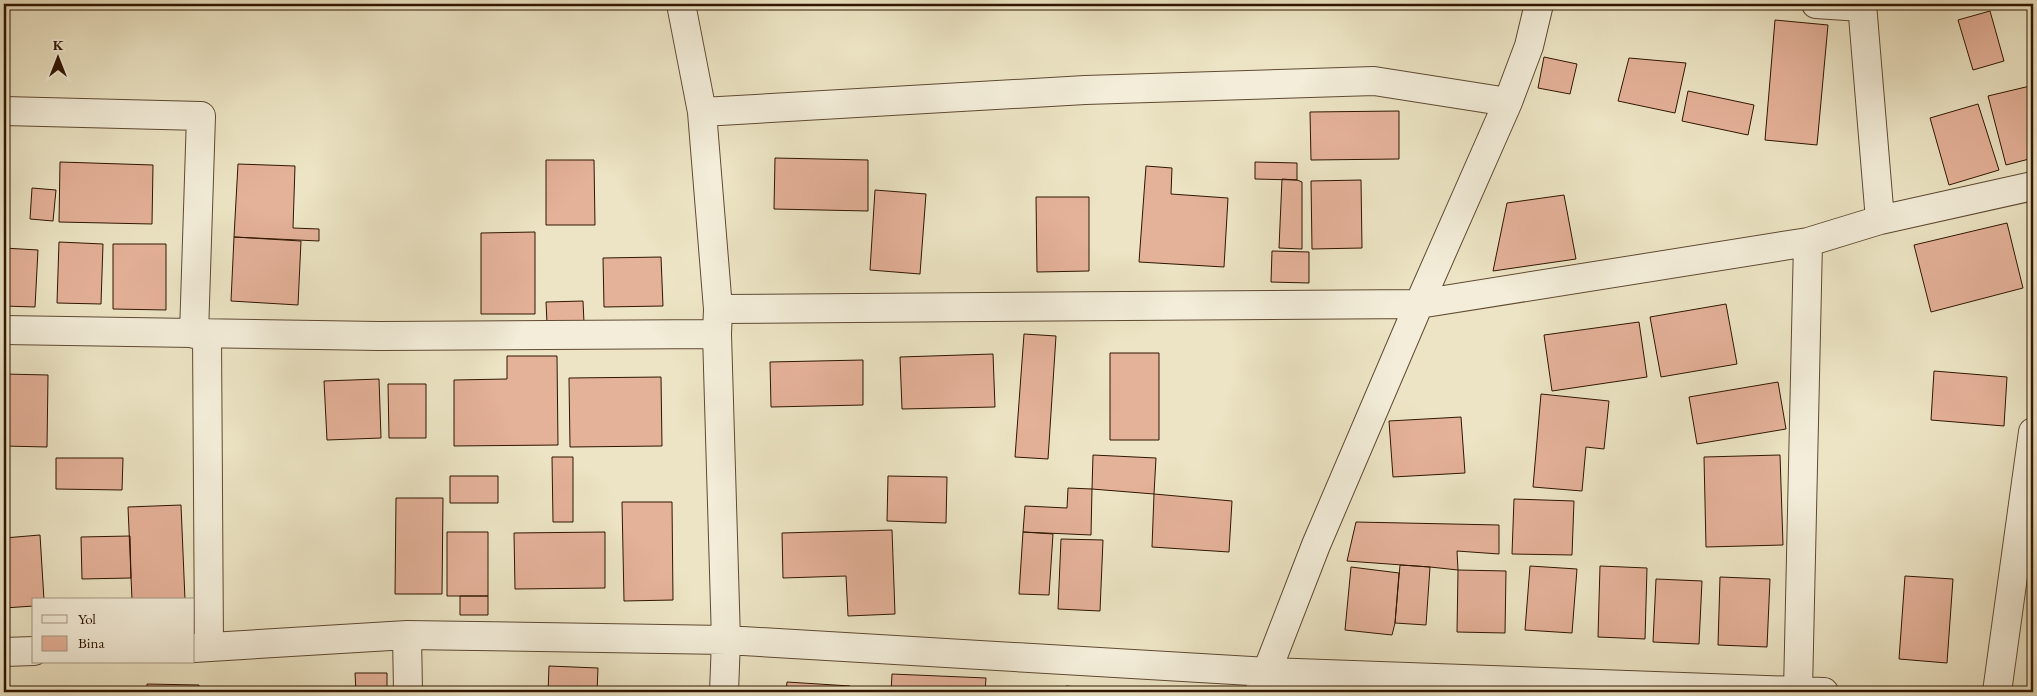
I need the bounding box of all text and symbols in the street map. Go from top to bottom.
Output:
north arrow [32,32,82,82]
text: K [53,36,64,54]
legend [32,598,195,664]
text: Yol [78,609,96,628]
text: Bina [78,633,104,652]

